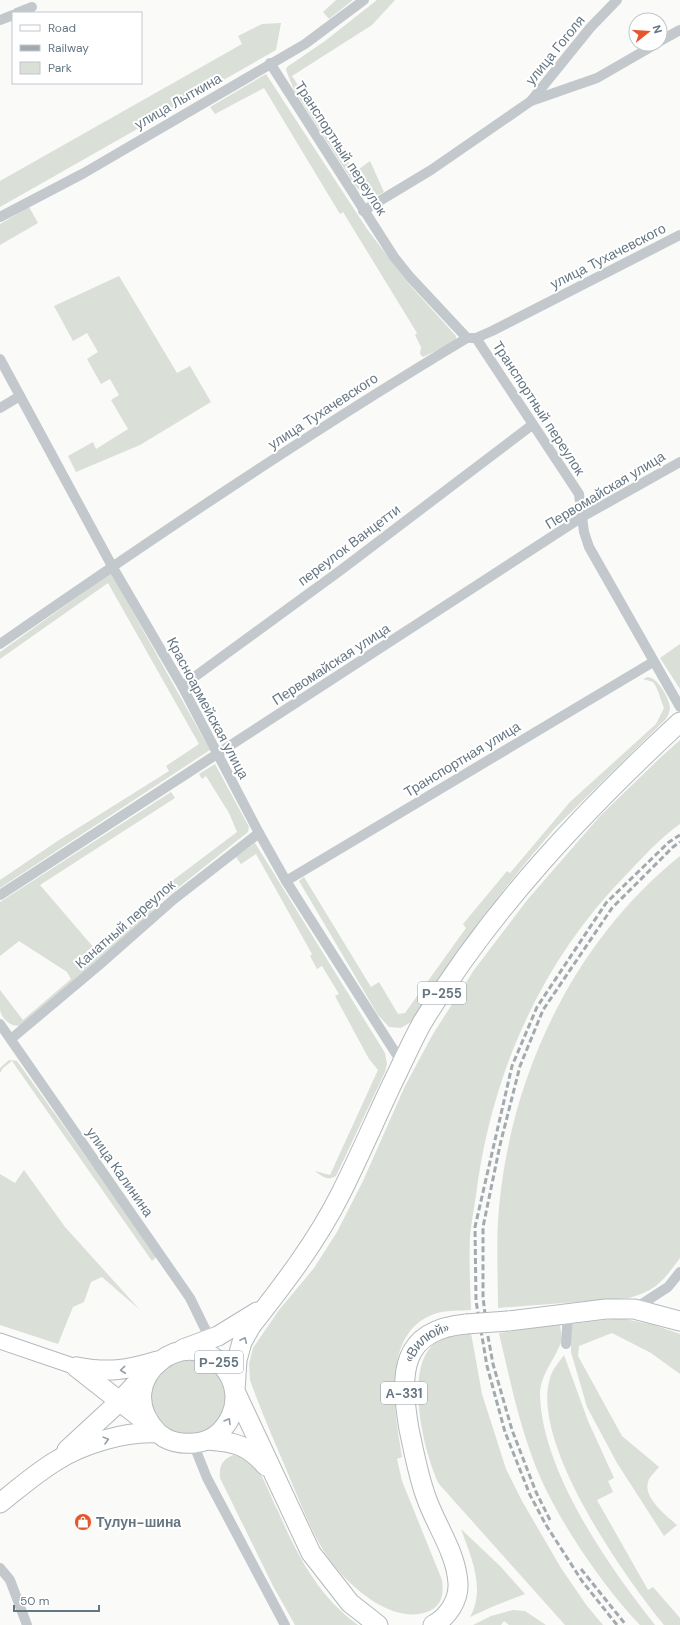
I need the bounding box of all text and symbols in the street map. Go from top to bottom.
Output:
street label: улица Гоголя [521,11,589,89]
legend [12,12,142,84]
north arrow [628,12,668,52]
text: Road [48,20,76,36]
text: N [650,23,665,35]
text: Railway [48,40,89,56]
text: Park [48,60,72,76]
street label: улица Лыткина [131,69,225,133]
street label: Транспортный переулок [291,78,392,219]
street label: улица Тухачевского [547,219,669,293]
street label: Транспортный переулок [489,338,590,479]
street label: улица Тухачевского [265,369,381,453]
street label: Первомайская улица [542,447,669,533]
street label: переулок Ванцетти [294,500,404,590]
street label: Первомайская улица [269,619,394,709]
street label: Красноармейская улица [163,634,253,782]
street label: Транспортная улица [401,717,524,801]
street label: Канатный переулок [71,875,179,972]
road number: Р-255 [418,982,466,1004]
street label: улица Калинина [82,1124,158,1220]
street label: «Вилюй» [399,1318,451,1365]
one-way arrow [239,1336,247,1344]
road number: Р-255 [195,1351,243,1373]
one-way arrow [120,1365,126,1374]
road number: А-331 [381,1382,427,1404]
one-way arrow [223,1418,230,1425]
one-way arrow [102,1436,109,1445]
shop icon: Тулун-шина [73,1512,93,1532]
place label: Тулун-шина [96,1513,181,1531]
scale bar [14,1587,99,1613]
text: 50 m [20,1593,49,1609]

